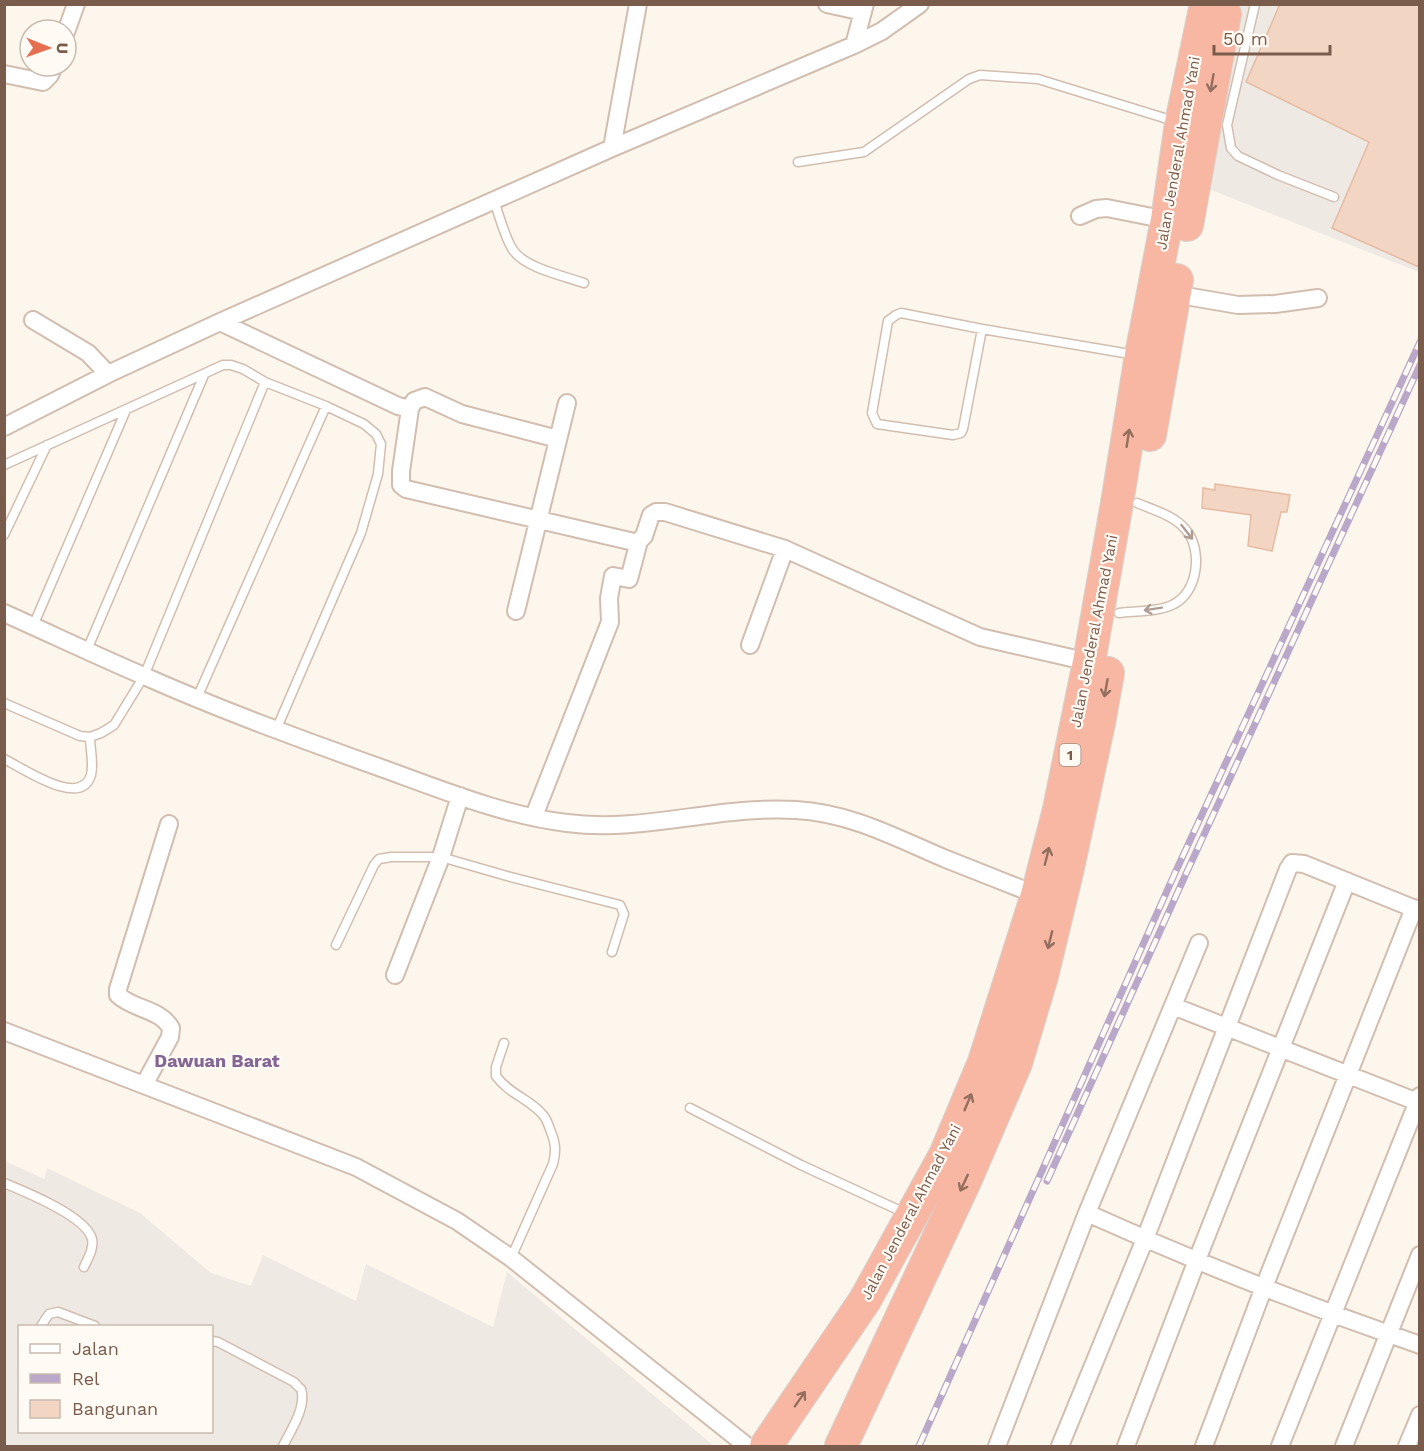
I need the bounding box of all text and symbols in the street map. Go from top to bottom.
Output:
north arrow [18,18,78,78]
scale bar [1214,18,1330,56]
text: 50 m [1223,28,1268,49]
text: U [53,42,72,54]
street label: Jalan Jenderal Ahmad Yani [1152,55,1204,251]
one-way arrow [1207,72,1218,92]
one-way arrow [1123,429,1134,449]
one-way arrow [1180,524,1193,540]
street label: Jalan Jenderal Ahmad Yani [1066,533,1122,729]
one-way arrow [1144,604,1164,615]
one-way arrow [1100,678,1111,698]
road number: 1 [1060,744,1080,766]
one-way arrow [1042,847,1054,866]
one-way arrow [1044,931,1056,950]
district label: Dawuan Barat [154,1050,280,1071]
one-way arrow [963,1093,974,1111]
street label: Jalan Jenderal Ahmad Yani [857,1121,965,1303]
one-way arrow [958,1173,970,1191]
legend [18,1325,213,1433]
text: Jalan [72,1338,119,1359]
text: Rel [72,1368,100,1389]
one-way arrow [794,1391,806,1407]
text: Bangunan [72,1398,158,1419]

